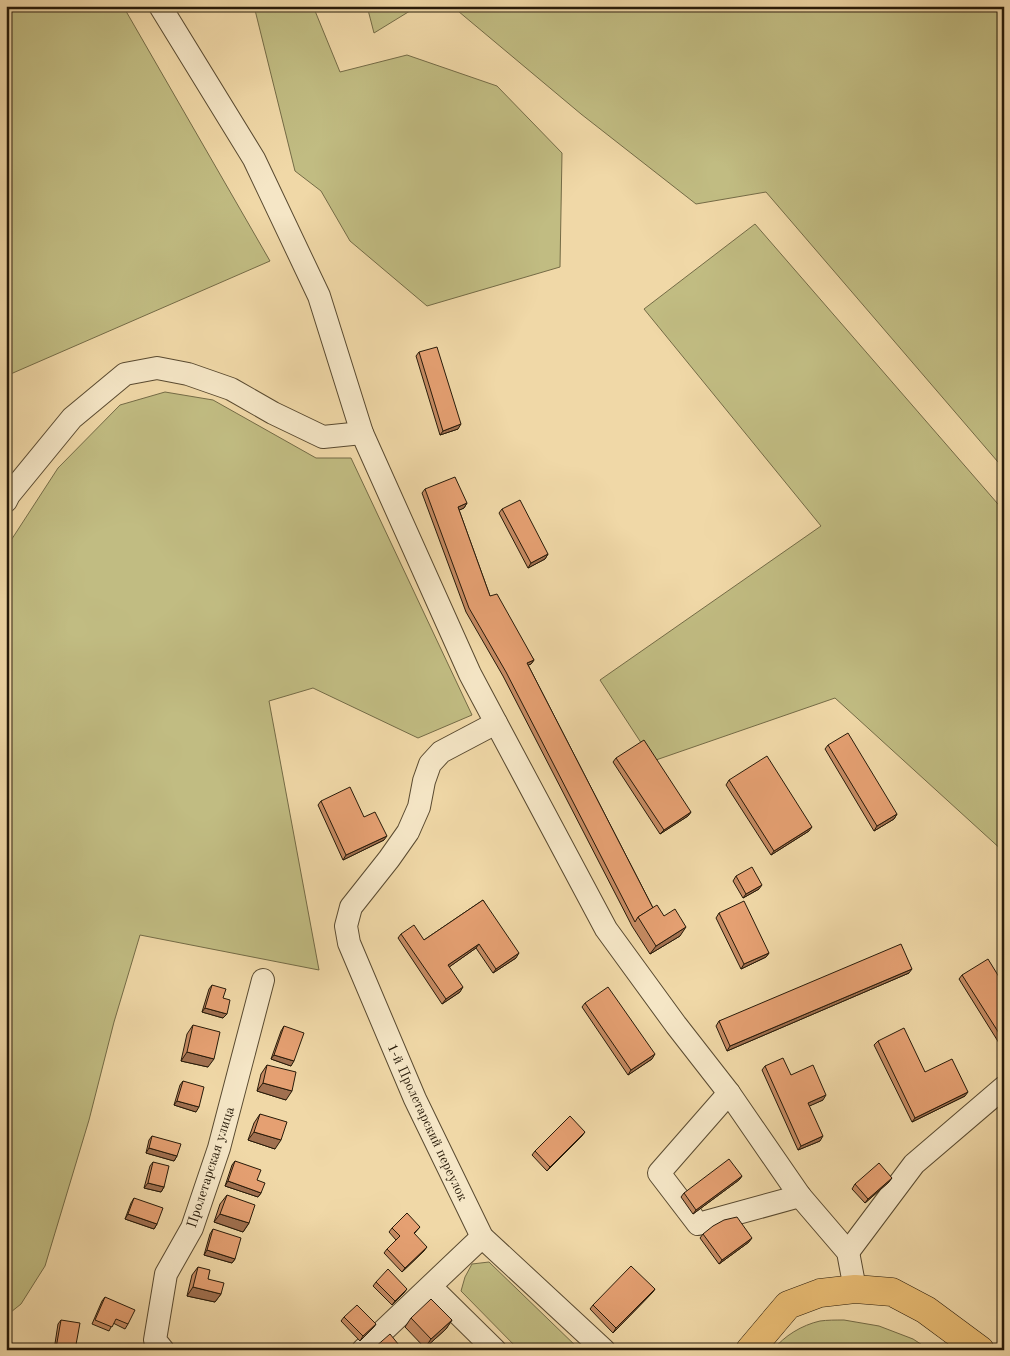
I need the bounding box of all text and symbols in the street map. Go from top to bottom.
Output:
street label: 1-й Пролетарский переулок [384,1042,470,1203]
street label: Пролетарская улица [185,1105,237,1230]

